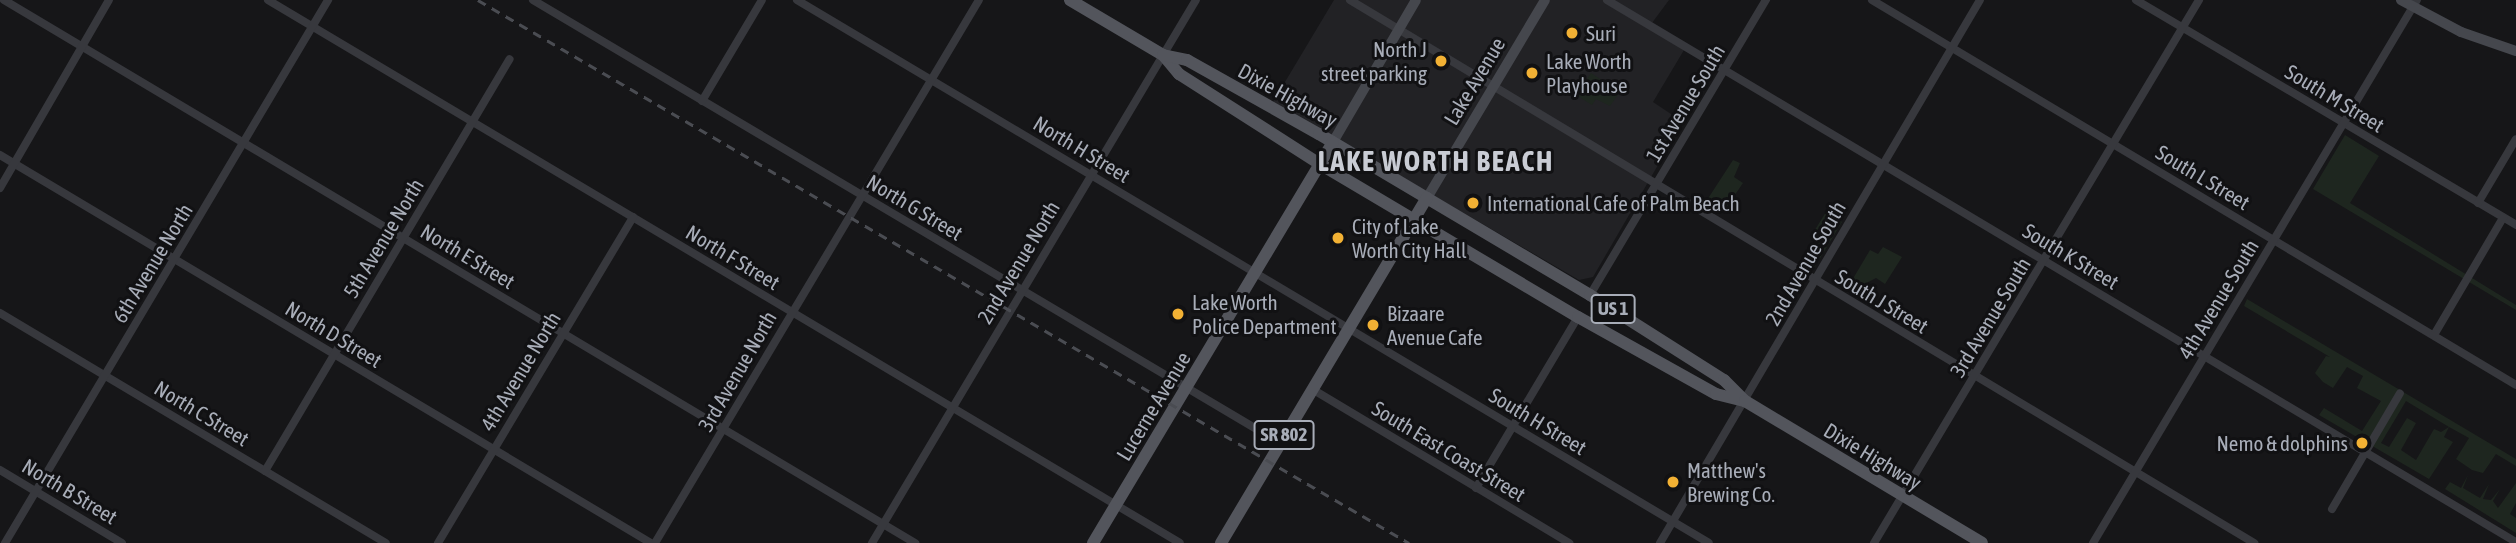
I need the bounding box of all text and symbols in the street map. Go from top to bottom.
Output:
place label: Suri [1586,20,1616,46]
marker: Suri [1564,25,1580,41]
street label: Lake Avenue [1438,33,1510,129]
place label: North J street parking [1321,36,1427,86]
street label: 1st Avenue South [1640,40,1730,166]
place label: Lake Worth Playhouse [1546,48,1632,98]
marker: North J street parking [1433,53,1449,69]
street label: Dixie Highway [1234,57,1342,133]
street label: South M Street [2281,59,2389,137]
marker: Lake Worth Playhouse [1524,65,1540,81]
street label: North H Street [1029,110,1135,188]
street label: South L Street [2152,139,2254,215]
district label: LAKE WORTH BEACH [1320,144,1552,178]
street label: North G Street [862,169,968,245]
street label: 5th Avenue North [338,174,428,302]
place label: International Cafe of Palm Beach [1487,190,1740,216]
marker: International Cafe of Palm Beach [1465,195,1481,211]
street label: 2nd Avenue North [972,196,1064,328]
street label: 2nd Avenue South [1759,197,1851,329]
street label: 6th Avenue North [107,199,197,327]
place label: City of Lake Worth City Hall [1352,213,1467,263]
street label: North E Street [416,218,520,294]
street label: South K Street [2019,218,2123,294]
street label: North F Street [682,219,784,295]
marker: City of Lake Worth City Hall [1330,230,1346,246]
street label: 4th Avenue South [2172,235,2264,363]
street label: 3rd Avenue South [1944,253,2036,381]
street label: South J Street [1831,264,1933,338]
place label: Lake Worth Police Department [1192,289,1336,339]
road number: US 1 [1590,294,1636,324]
street label: North D Street [281,295,387,373]
place label: Bizaare Avenue Cafe [1387,300,1483,350]
marker: Lake Worth Police Department [1170,306,1186,322]
street label: 4th Avenue North [475,307,565,435]
street label: 3rd Avenue North [692,307,782,435]
marker: Bizaare Avenue Cafe [1365,317,1381,333]
street label: Lucerne Avenue [1111,347,1195,465]
street label: North C Street [150,375,254,451]
street label: South H Street [1485,382,1591,460]
street label: South East Coast Street [1368,395,1530,507]
street label: Dixie Highway [1820,417,1926,495]
road number: SR 802 [1252,420,1316,450]
place label: Nemo & dolphins [2216,430,2348,456]
marker: Nemo & dolphins [2354,435,2370,451]
street label: North B Street [18,453,122,529]
place label: Matthew's Brewing Co. [1687,457,1775,507]
marker: Matthew's Brewing Co. [1665,474,1681,490]

